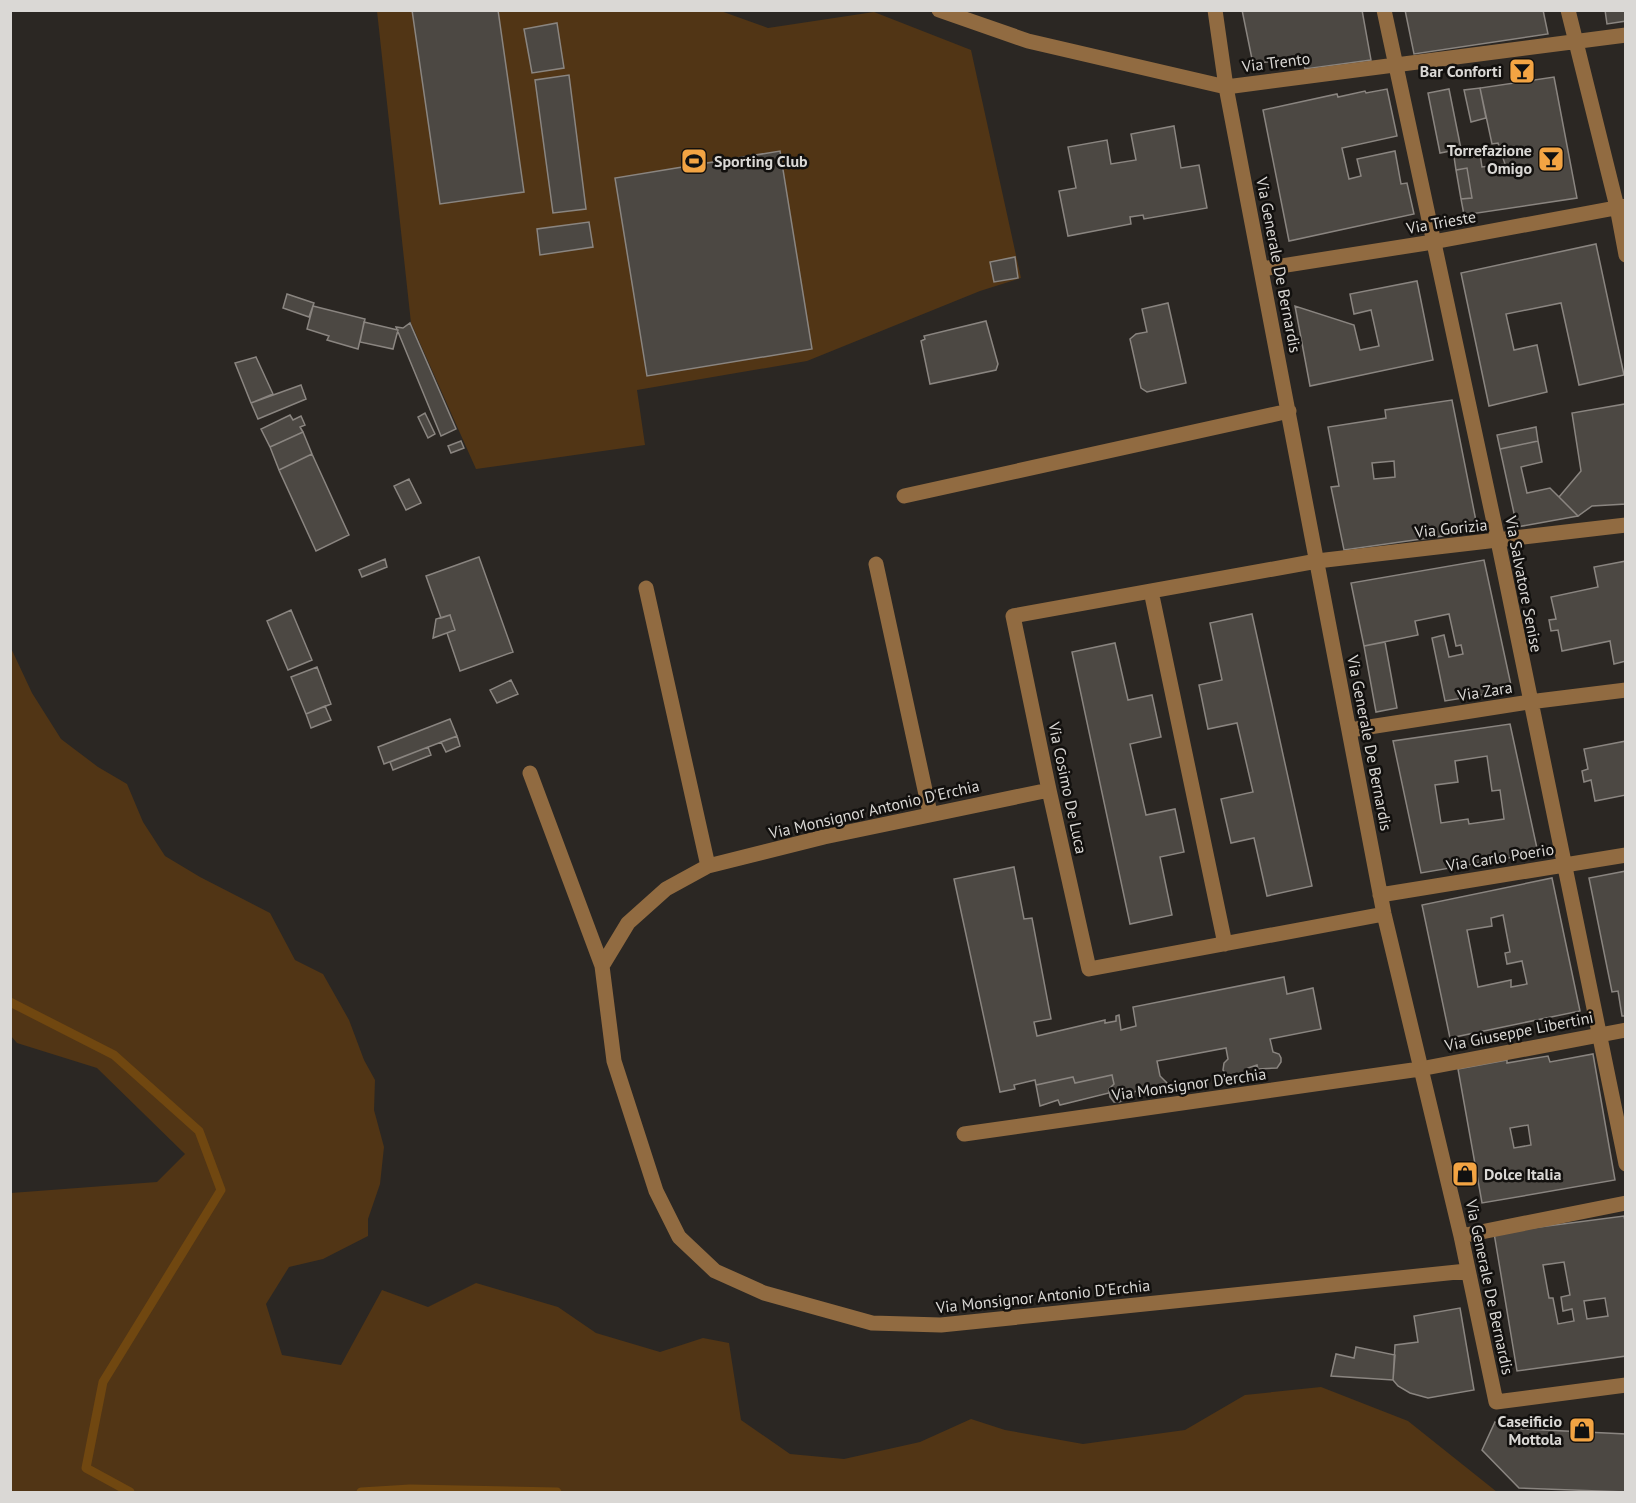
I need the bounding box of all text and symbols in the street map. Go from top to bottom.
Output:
street label: Via Trento [1240,48,1311,76]
bar icon: Bar Conforti [1507,56,1537,86]
place label: Bar Conforti [1420,61,1502,81]
place label: Torrefazione Omigo [1447,140,1532,178]
bar icon: Torrefazione Omigo [1536,144,1566,174]
sports icon: Sporting Club [679,146,709,176]
place label: Sporting Club [714,151,808,171]
street label: Via Generale De Bernardis [1252,175,1306,355]
street label: Via Trieste [1404,206,1477,238]
street label: Via Salvatore Senise [1501,513,1547,654]
street label: Via Gorizia [1413,514,1488,542]
street label: Via Generale De Bernardis [1343,653,1397,833]
street label: Via Zara [1455,677,1514,705]
street label: Via Cosimo De Luca [1044,719,1092,856]
street label: Via Monsignor Antonio D'Erchia [766,775,981,843]
street label: Via Carlo Poerio [1444,839,1555,876]
street label: Via Giuseppe Libertini [1442,1007,1595,1055]
street label: Via Monsignor D'erchia [1110,1063,1267,1105]
shop icon: Dolce Italia [1450,1159,1480,1189]
place label: Dolce Italia [1484,1164,1562,1184]
street label: Via Generale De Bernardis [1461,1197,1518,1377]
street label: Via Monsignor Antonio D'Erchia [934,1275,1151,1317]
place label: Caseificio Mottola [1497,1411,1562,1449]
shop icon: Caseificio Mottola [1567,1415,1597,1445]

